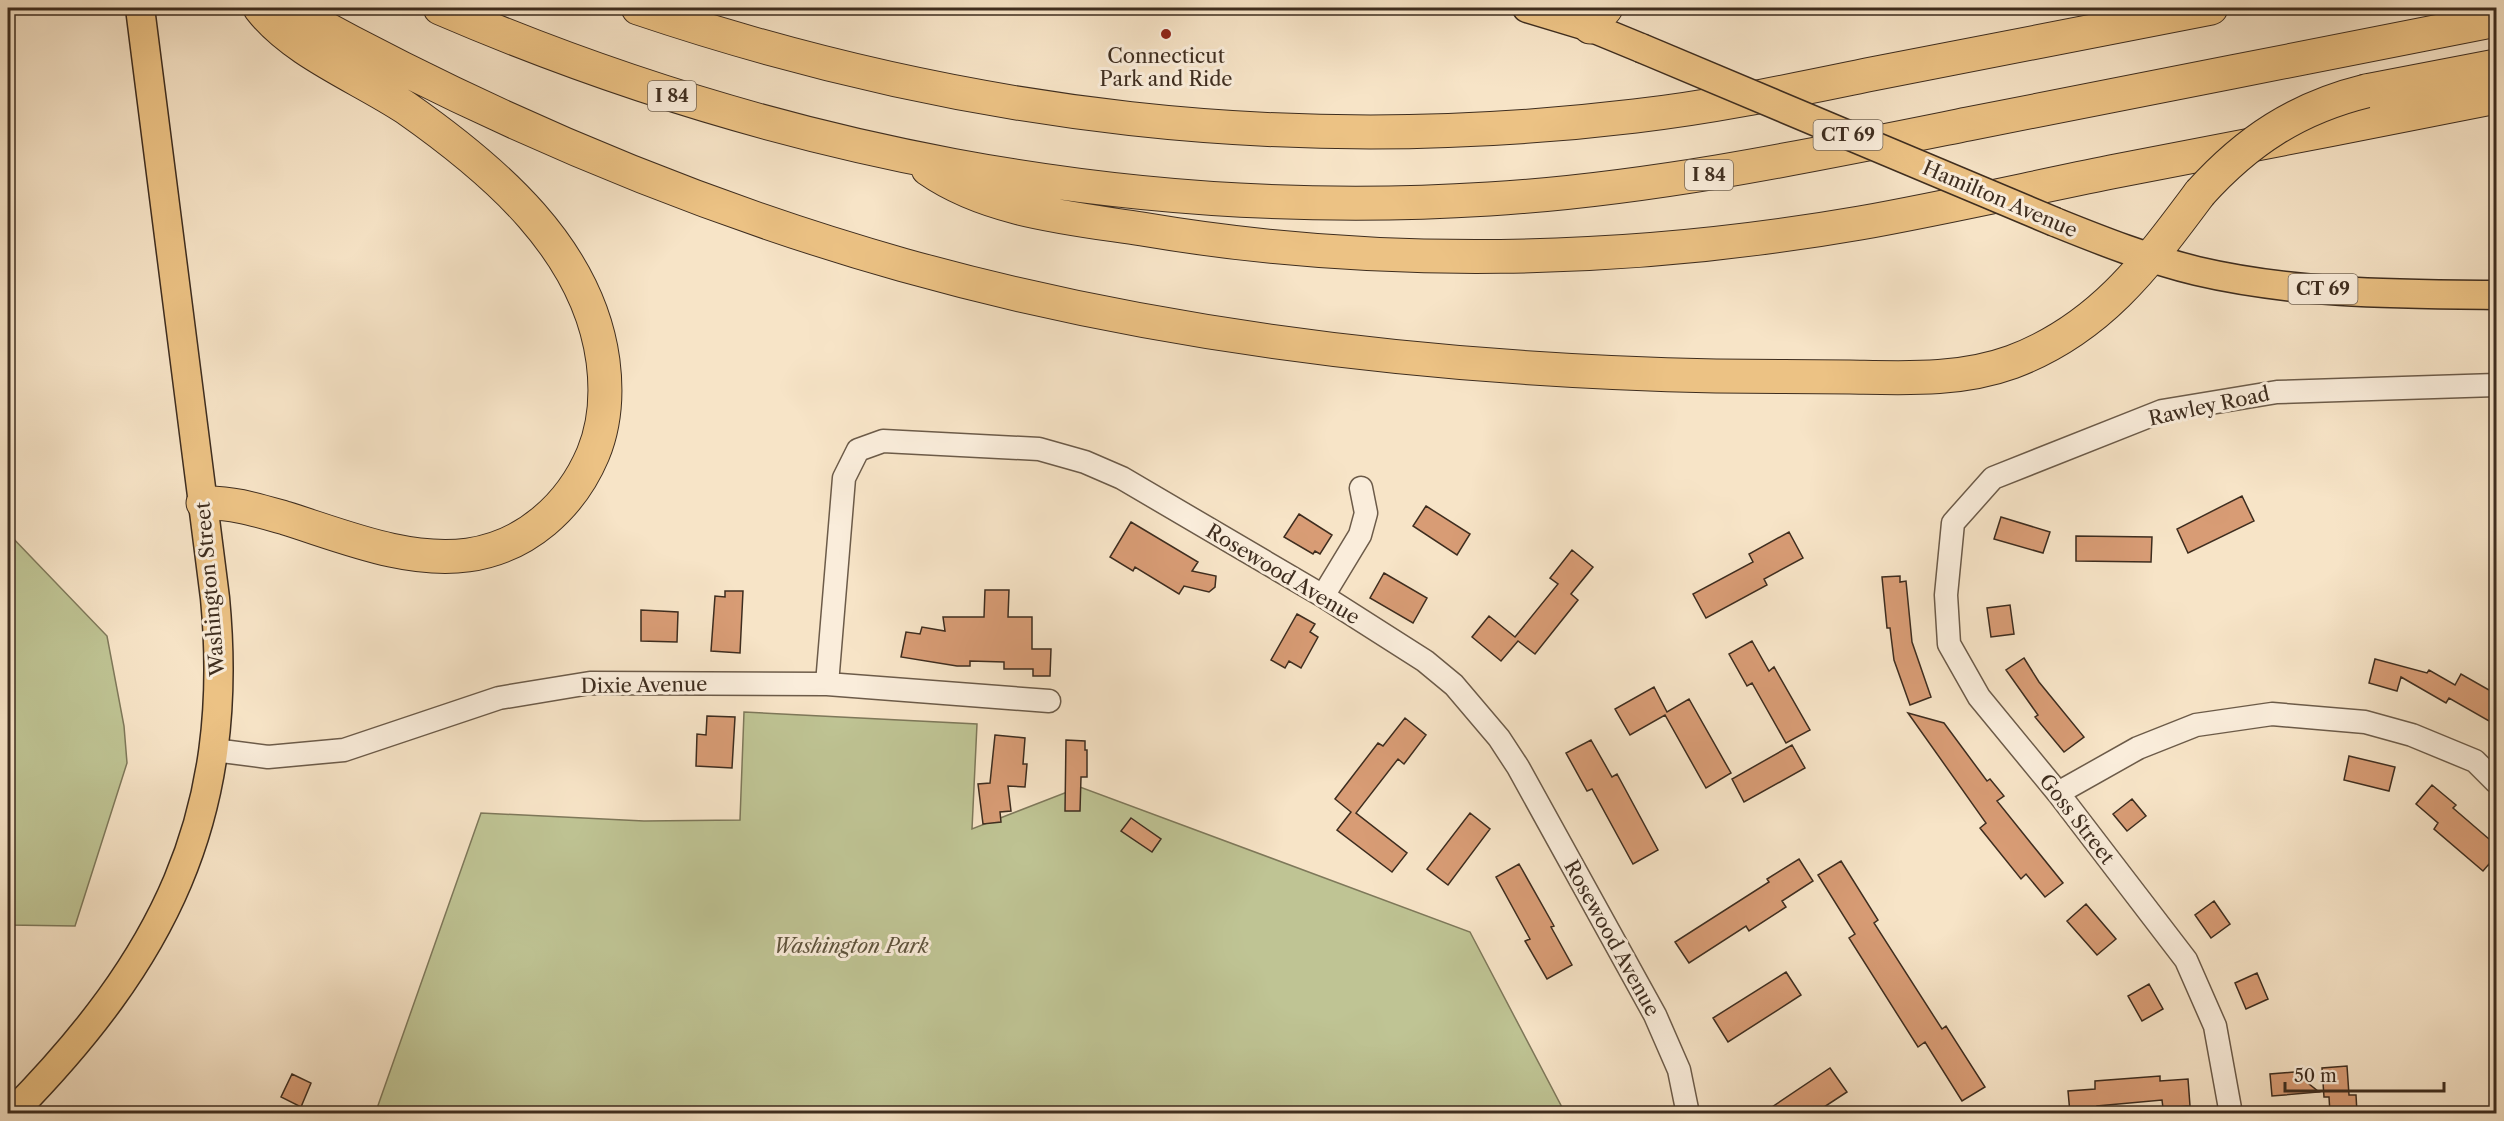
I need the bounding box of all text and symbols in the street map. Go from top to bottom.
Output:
marker: Connecticut Park and Ride [1159,27,1173,41]
place label: Connecticut Park and Ride [1099,44,1233,91]
road number: I 84 [648,81,696,111]
road number: CT 69 [1814,120,1882,150]
street label: Hamilton Avenue [1919,156,2081,242]
road number: I 84 [1685,160,1733,190]
road number: CT 69 [2288,274,2358,304]
street label: Rawley Road [2146,381,2272,431]
street label: Washington Street [190,501,230,678]
street label: Rosewood Avenue [1202,519,1364,629]
street label: Dixie Avenue [580,672,708,698]
street label: Goss Street [2034,769,2120,869]
street label: Rosewood Avenue [1559,856,1665,1020]
park label: Washington Park [773,934,929,958]
scale bar [2285,1055,2444,1093]
text: 50 m [2294,1065,2337,1087]

